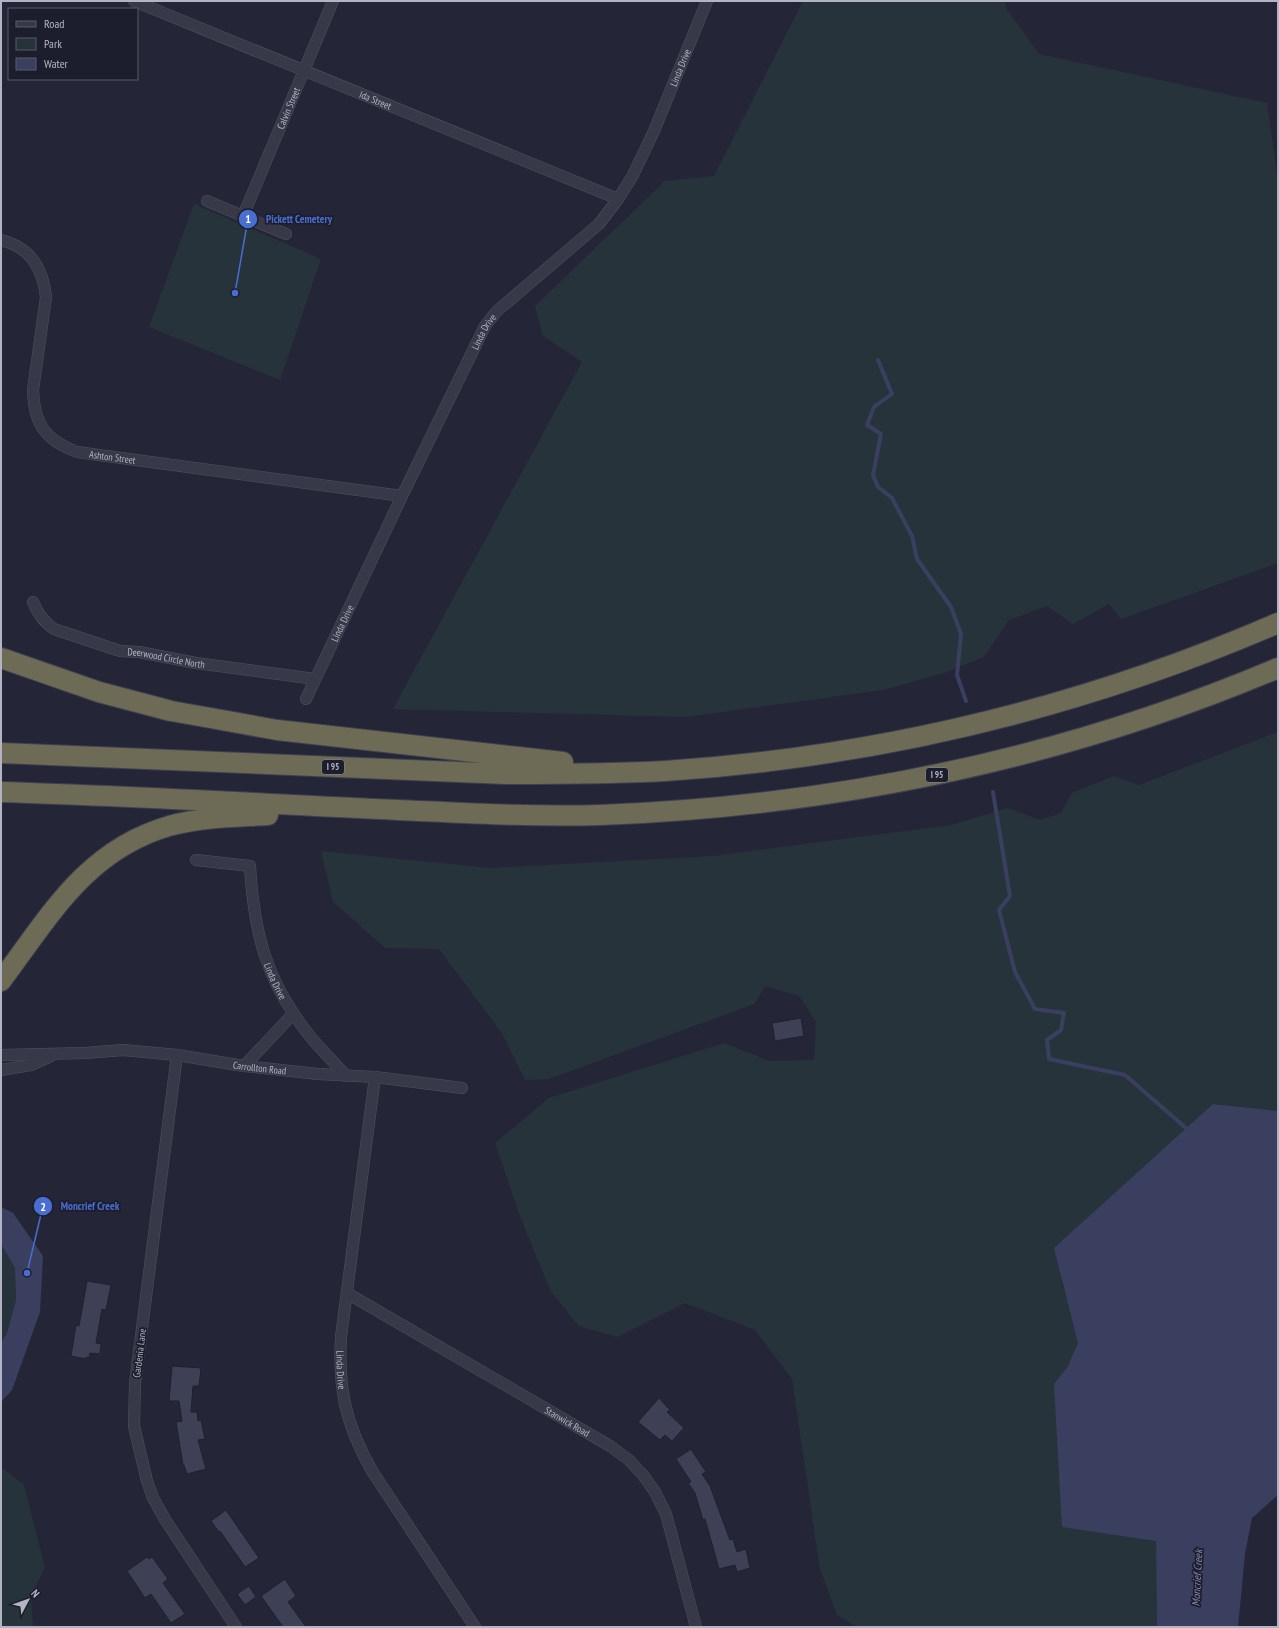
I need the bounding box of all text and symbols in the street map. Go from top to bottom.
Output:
legend [8,8,138,80]
text: Road [44,16,64,31]
text: Park [44,36,62,51]
street label: Linda Drive [667,47,694,88]
text: Water [44,56,69,71]
street label: Calvin Street [274,85,303,131]
street label: Ida Street [357,88,394,113]
callout: Pickett Cemetery [238,208,340,231]
text: 1 [245,211,251,226]
text: Pickett Cemetery [266,212,333,226]
street label: Linda Drive [468,311,499,352]
street label: Ashton Street [88,448,137,467]
street label: Linda Drive [328,603,357,644]
street label: Deerwood Circle North [127,645,206,671]
road number: I 95 [322,760,344,774]
road number: I 95 [926,768,948,782]
street label: Linda Drive [261,961,289,1002]
street label: Carrollton Road [232,1058,287,1078]
callout: Moncrief Creek [33,1195,128,1218]
text: 2 [40,1199,46,1214]
text: Moncrief Creek [61,1199,120,1213]
street label: Gardenia Lane [130,1328,149,1378]
street label: Linda Drive [333,1350,348,1390]
street label: Stanwick Road [542,1403,592,1440]
water label: Moncrief Creek [1189,1548,1206,1607]
north arrow [8,1580,48,1620]
text: N [28,1587,43,1600]

